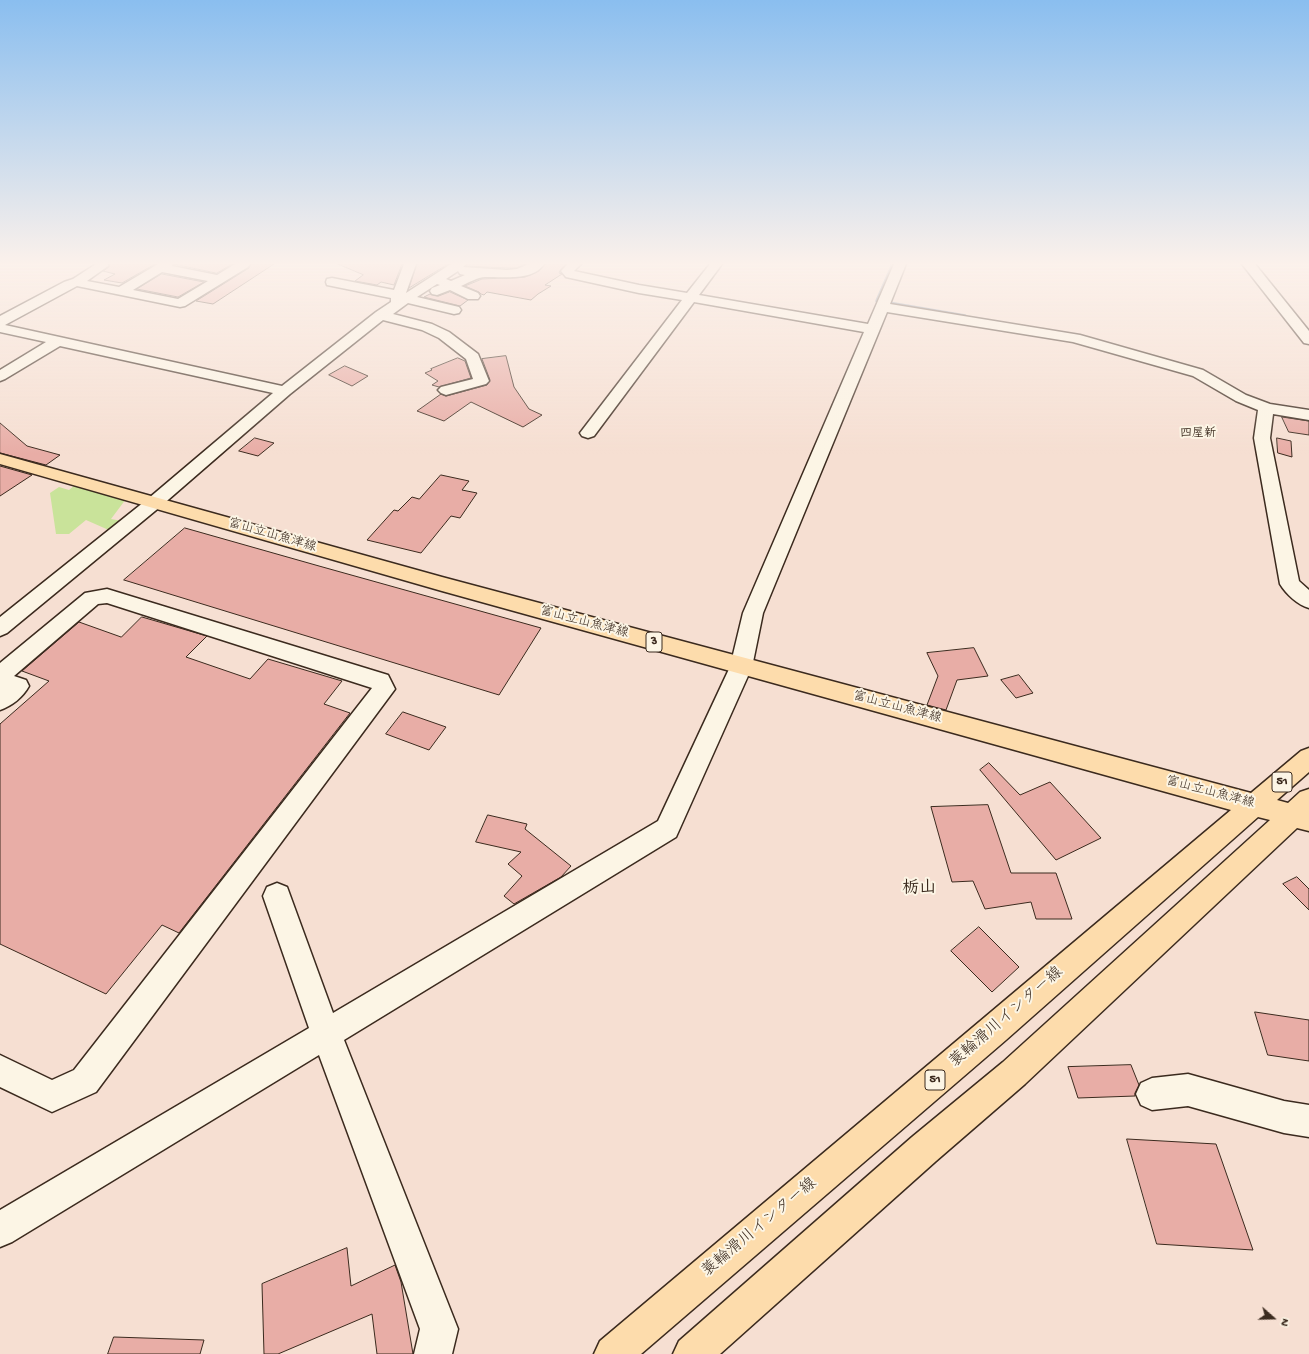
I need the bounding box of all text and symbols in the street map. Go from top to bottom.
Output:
district label: 四屋新 [1180,427,1216,441]
street label: 富山立山魚津線 [226,516,318,556]
street label: 富山立山魚津線 [538,604,630,642]
road number: 3 [646,632,662,652]
street label: 富山立山魚津線 [851,689,943,727]
road number: 51 [1272,772,1292,792]
street label: 富山立山魚津線 [1164,774,1256,812]
district label: 栃山 [902,879,936,899]
street label: 蓑輪滑川インター線 [946,964,1068,1072]
road number: 51 [925,1070,945,1090]
street label: 蓑輪滑川インター線 [699,1174,821,1282]
north arrow [1253,1298,1293,1338]
text: N [1277,1317,1291,1328]

